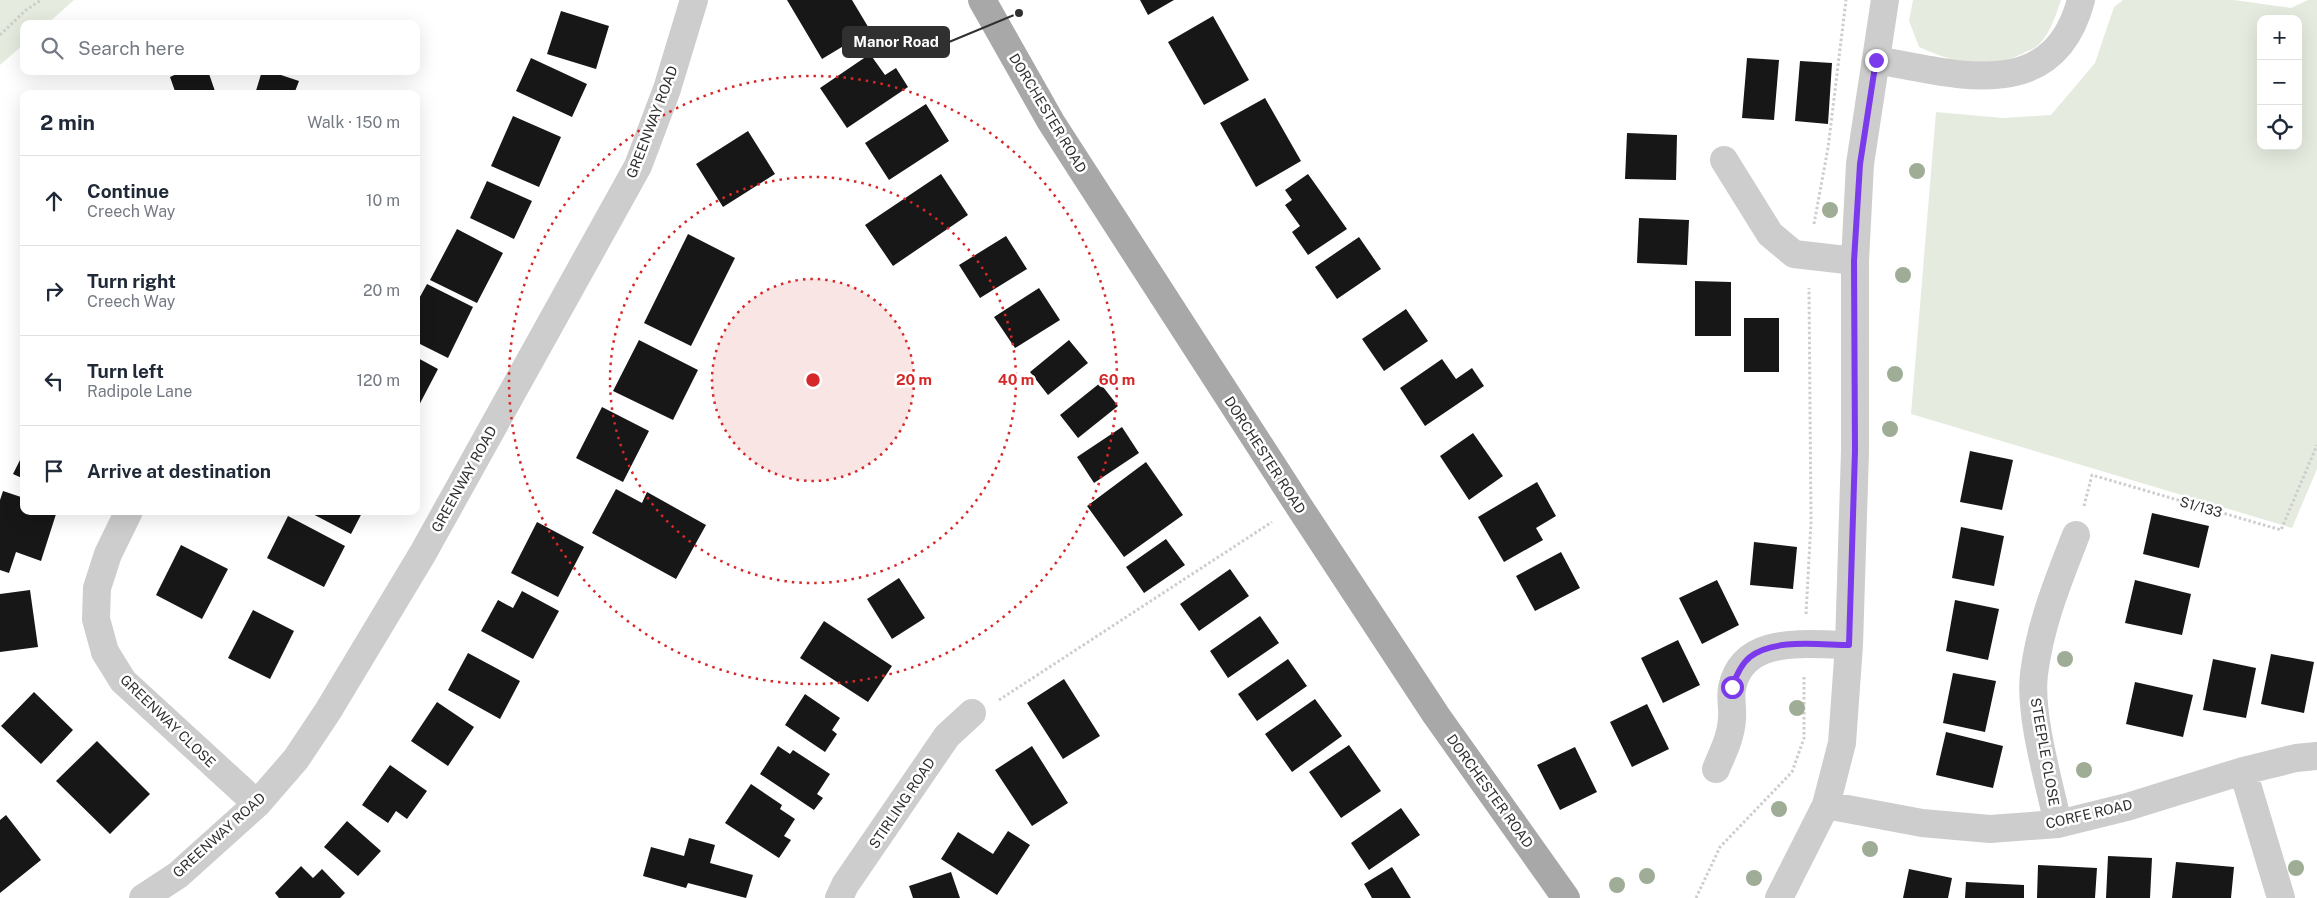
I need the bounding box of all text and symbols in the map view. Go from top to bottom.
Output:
map controls [2257,15,2302,150]
button: + [2257,15,2302,60]
search box [20,20,420,75]
callout: Manor Road [843,27,949,57]
text: Manor Road [853,33,939,50]
icon: search [38,34,66,62]
text: Search here [78,37,185,59]
route end [1865,49,1888,72]
street label: DORCHESTER ROAD [1006,50,1090,176]
button: − [2257,60,2302,105]
street label: GREENWAY ROAD [623,64,681,180]
button: locate [2257,105,2302,150]
text: 2 min [40,110,95,135]
text: Walk · 150 m [307,113,400,132]
text: Continue [87,180,169,202]
icon: ahead [40,187,68,215]
text: 10 m [366,191,400,210]
text: Creech Way [87,202,175,221]
text: Turn right [87,270,176,292]
icon: right [40,277,68,305]
text: 20 m [363,281,400,300]
text: Creech Way [87,292,175,311]
text: Turn left [87,360,164,382]
icon: left [40,367,68,395]
text: 120 m [356,371,400,390]
centre of rings [804,371,822,389]
text: 20 m [896,371,932,388]
text: 40 m [998,371,1034,388]
text: 60 m [1099,371,1135,388]
text: Radipole Lane [87,382,192,401]
street label: DORCHESTER ROAD [1221,393,1309,517]
street label: GREENWAY ROAD [428,423,500,535]
icon: arrive [40,457,68,485]
text: Arrive at destination [87,460,271,482]
street label: S1/133 [2178,493,2224,521]
street label: GREENWAY CLOSE [117,672,219,770]
route start [1721,676,1744,699]
street label: STEEPLE CLOSE [2028,697,2062,807]
street label: DORCHESTER ROAD [1443,731,1537,851]
street label: STIRLING ROAD [866,755,938,851]
street label: GREENWAY ROAD [169,789,269,881]
street label: CORFE ROAD [2044,796,2134,832]

